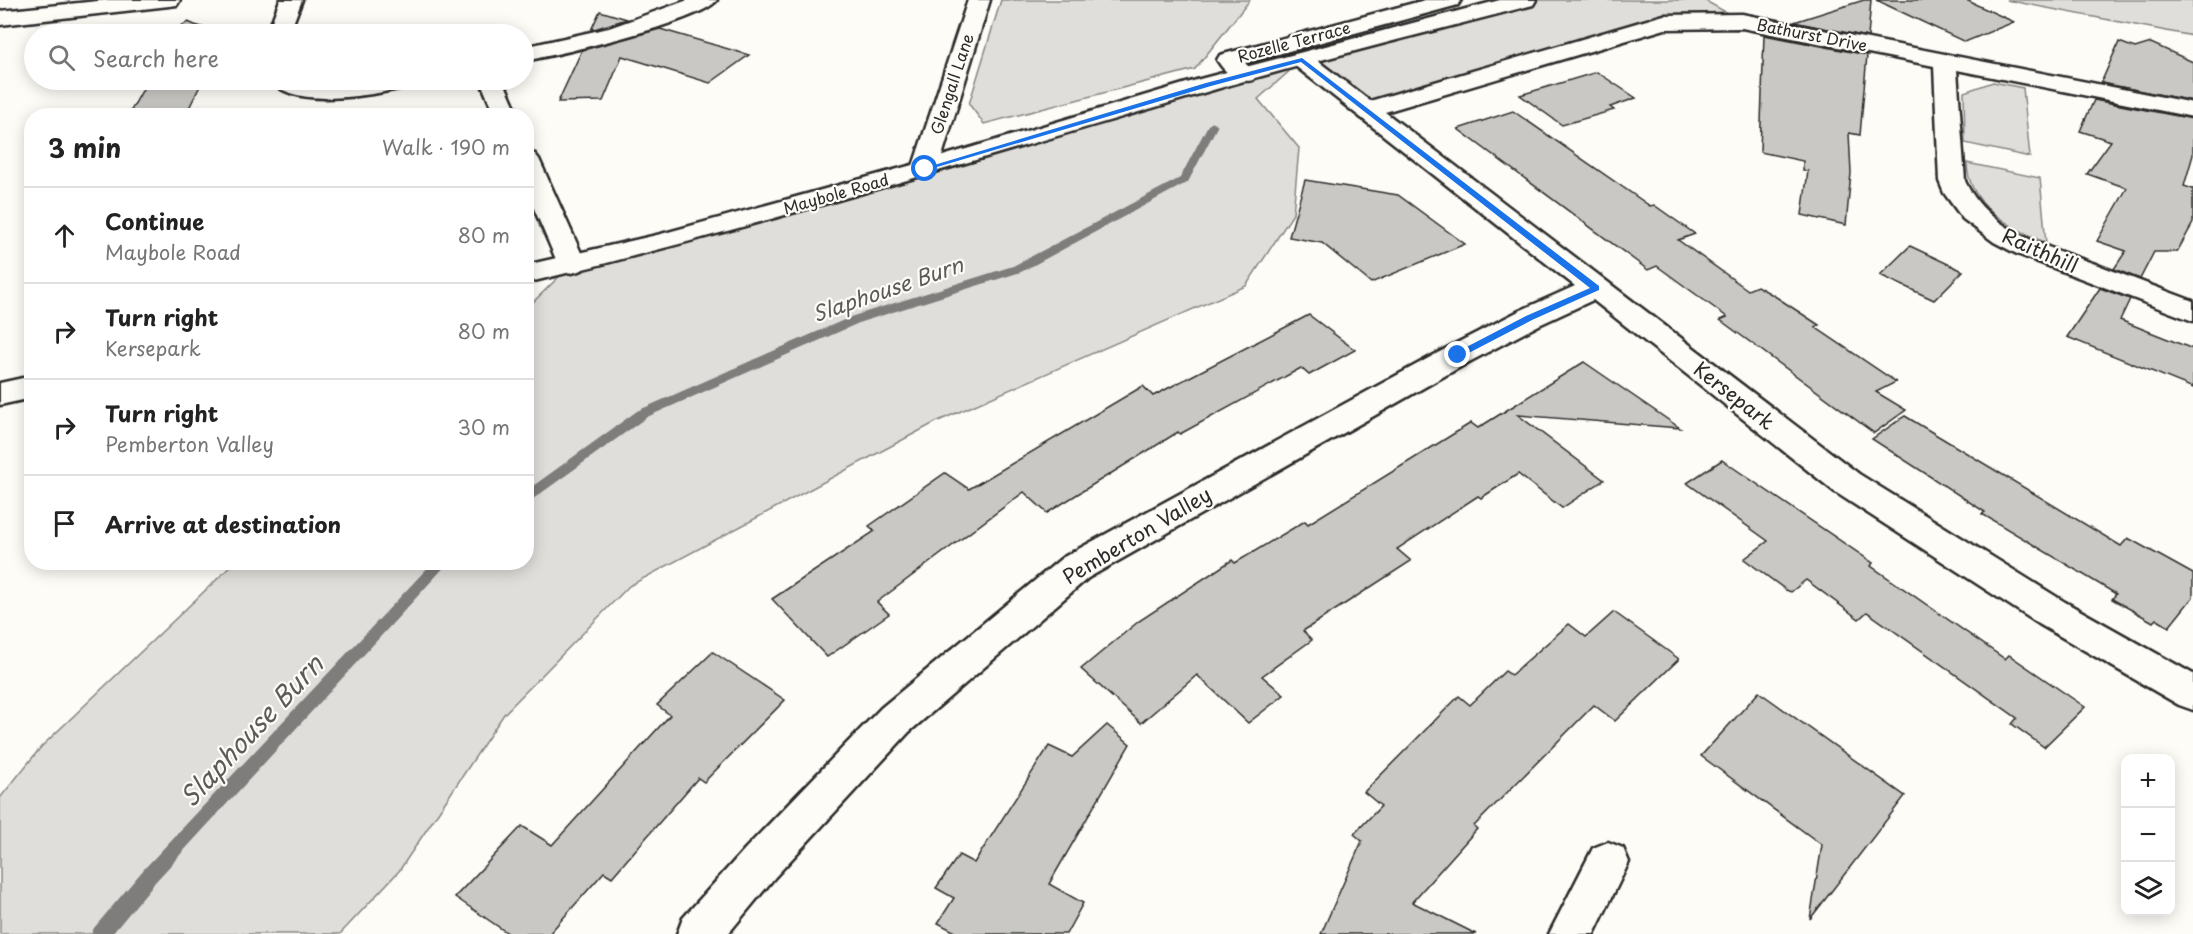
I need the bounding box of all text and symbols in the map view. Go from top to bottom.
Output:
street label: Bathurst Drive [1755,12,1869,56]
street label: Rozelle Terrace [1235,14,1353,68]
search box [24,24,534,90]
street label: Glengall Lane [923,30,979,137]
icon: search [45,41,78,74]
text: Search here [93,41,219,74]
text: 3 min [48,128,121,167]
text: Walk · 190 m [382,132,510,162]
route start [911,155,937,181]
street label: Maybole Road [780,167,891,220]
text: Continue [105,204,204,237]
icon: ahead [48,219,81,252]
text: 80 m [458,220,510,250]
street label: Raithhill [1998,220,2083,280]
text: Maybole Road [105,237,241,267]
water label: Slaphouse Burn [808,247,968,329]
text: Turn right [105,300,218,333]
icon: right [48,315,81,348]
text: 80 m [458,316,510,346]
text: Kersepark [105,333,201,363]
route end [1444,341,1470,367]
street label: Kersepark [1688,354,1782,437]
text: Turn right [105,396,218,429]
icon: right [48,411,81,444]
text: 30 m [457,412,510,442]
text: Pemberton Valley [105,429,274,459]
street label: Pemberton Valley [1056,479,1217,592]
icon: arrive [48,507,81,540]
text: Arrive at destination [105,507,341,540]
water label: Slaphouse Burn [170,644,333,815]
map controls [2121,754,2175,916]
button: + [2121,754,2175,808]
button: − [2121,808,2175,862]
button: layers [2121,862,2175,916]

